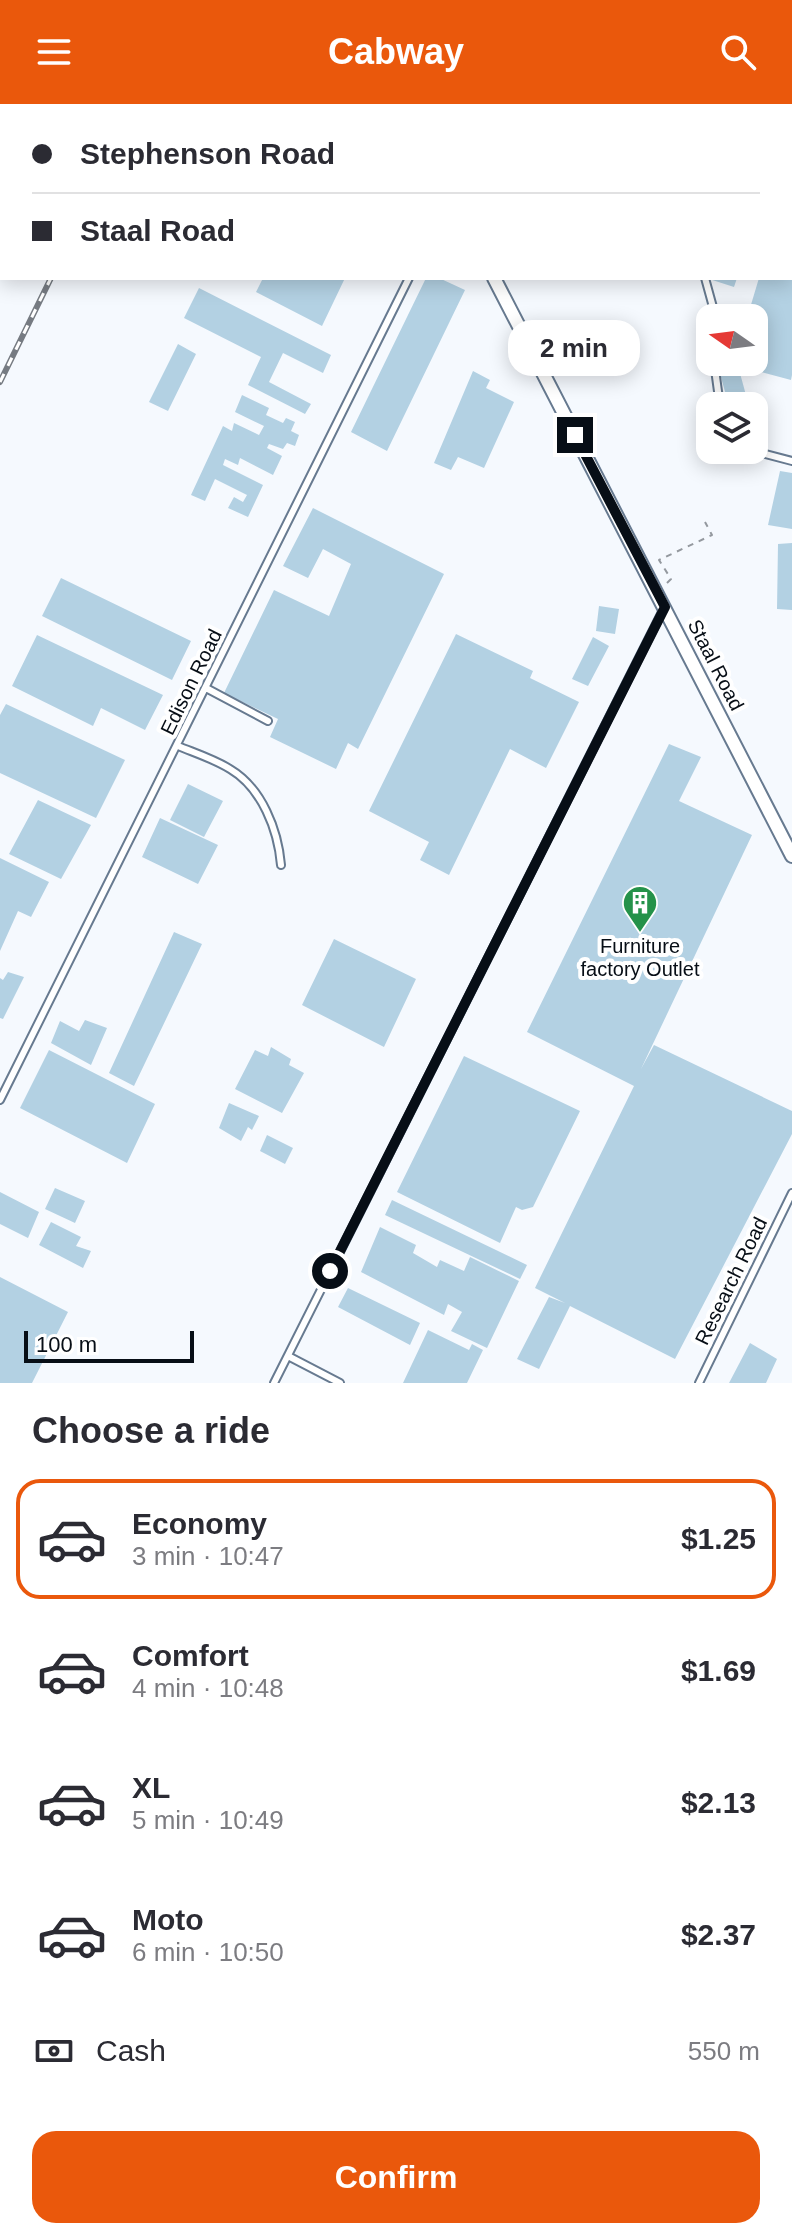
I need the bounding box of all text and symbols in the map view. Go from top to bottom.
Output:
icon: menu [32,30,76,74]
icon: search [716,30,760,74]
text: Cabway [328,31,464,72]
text: Stephenson Road [80,137,335,170]
text: Staal Road [80,214,235,247]
north arrow [696,304,768,376]
map controls [696,304,768,464]
callout: 2 min [509,319,641,375]
text: 2 min [540,333,608,363]
button: layers [696,392,768,464]
route end [557,417,593,453]
street label: Staal Road [684,616,748,714]
street label: Edison Road [156,626,226,738]
building icon: Furniture factory Outlet [621,884,659,934]
place label: Furniture factory Outlet [581,935,700,980]
street label: Research Road [691,1214,771,1348]
route start [312,1253,348,1289]
scale bar [24,1327,194,1363]
text: 100 m [36,1332,97,1357]
text: Choose a ride [32,1410,270,1451]
icon: car [36,1503,108,1575]
text: Economy [132,1507,267,1540]
text: $1.25 [681,1522,756,1555]
text: 3 min · 10:47 [132,1541,284,1571]
icon: car [36,1635,108,1707]
text: Comfort [132,1639,249,1672]
text: $1.69 [681,1654,756,1687]
text: 4 min · 10:48 [132,1673,284,1703]
icon: car [36,1767,108,1839]
text: XL [132,1771,170,1804]
text: $2.13 [681,1786,756,1819]
text: 5 min · 10:49 [132,1805,284,1835]
icon: car [36,1899,108,1971]
text: Moto [132,1903,204,1936]
text: $2.37 [681,1918,756,1951]
text: 6 min · 10:50 [132,1937,284,1967]
icon: cash [32,2029,76,2073]
text: Cash [96,2034,166,2067]
text: 550 m [688,2036,760,2066]
button: Confirm [32,2131,760,2223]

